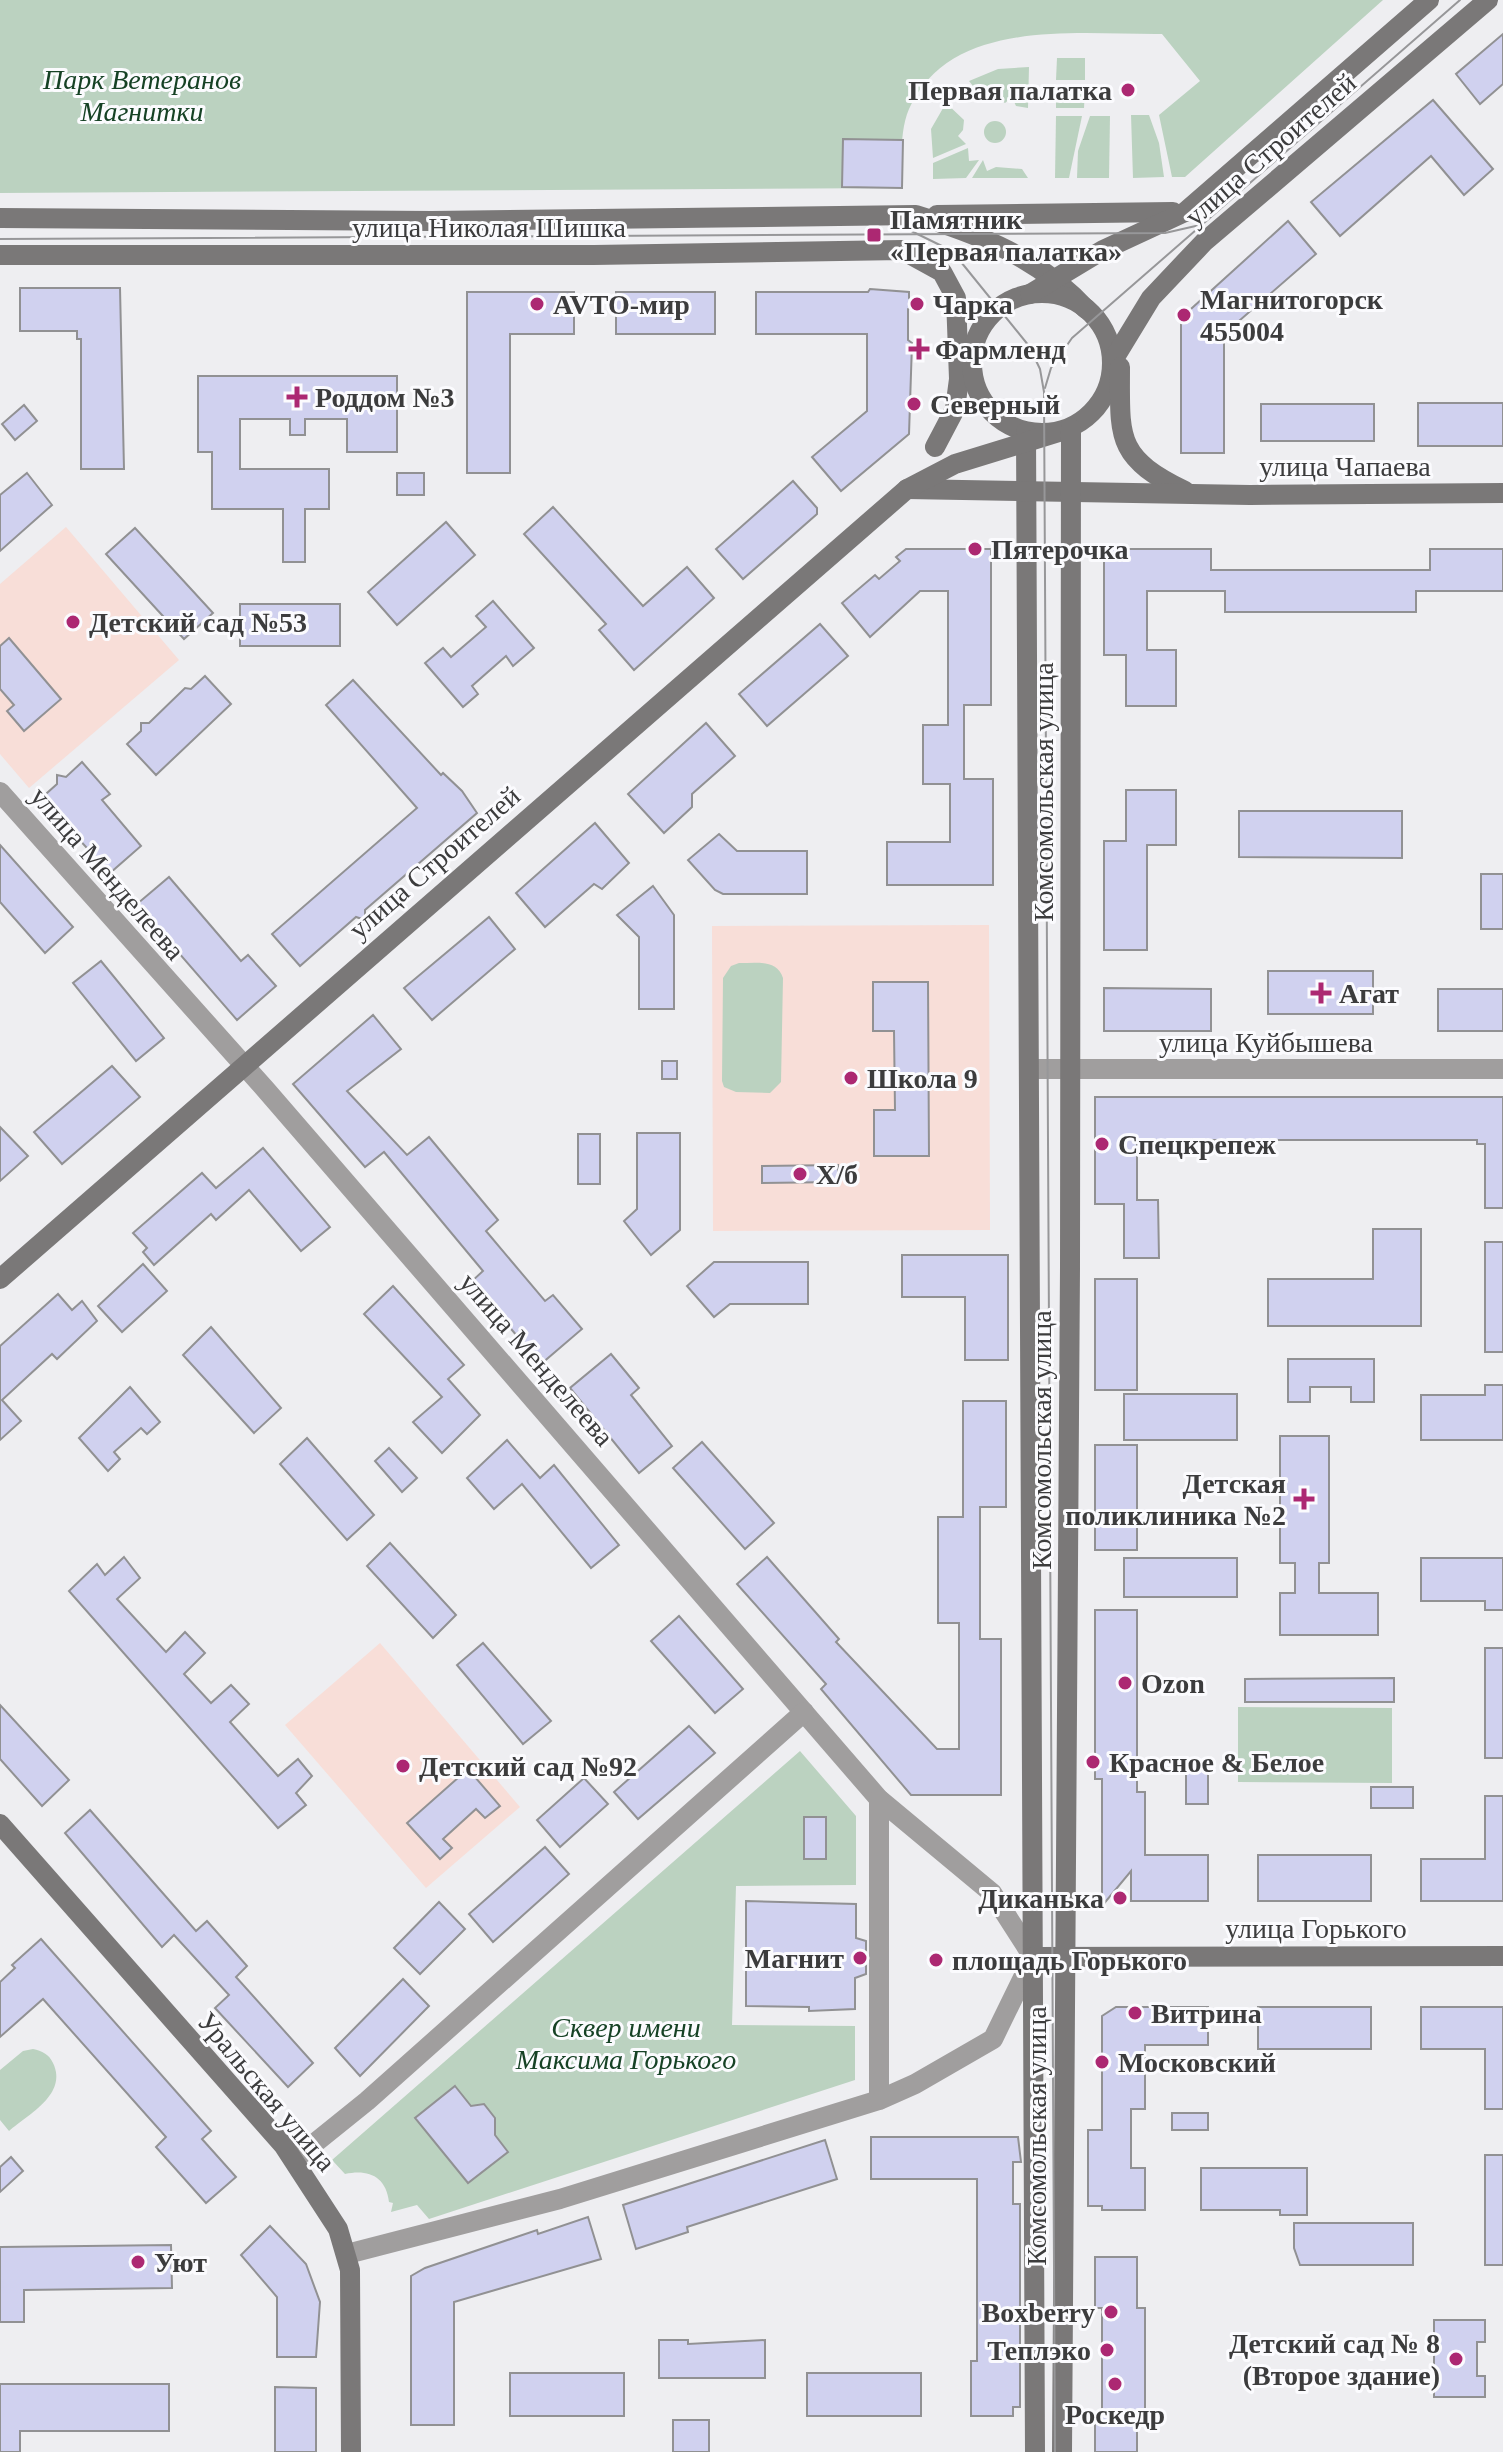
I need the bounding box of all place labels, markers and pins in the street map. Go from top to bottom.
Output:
place label: Первая палатка [908,75,1112,106]
marker: Первая палатка [1119,81,1137,99]
place label: Памятник «Первая палатка» [890,204,1122,267]
marker: Памятник «Первая палатка» [865,226,883,244]
place label: Магнитогорск 455004 [1200,284,1384,347]
place label: AVTO-мир [553,289,690,320]
place label: Чарка [933,289,1013,320]
marker: AVTO-мир [528,295,546,313]
marker: Чарка [908,295,926,313]
marker: Магнитогорск 455004 [1175,306,1193,324]
place label: Фармленд [935,334,1066,365]
marker: Фармленд [910,340,928,358]
place label: Роддом №3 [315,382,455,413]
marker: Роддом №3 [286,386,308,408]
place label: Северный [930,389,1060,420]
marker: Северный [905,395,923,413]
place label: Пятерочка [991,534,1128,565]
marker: Пятерочка [966,540,984,558]
place label: Детский сад №53 [89,607,307,638]
marker: Детский сад №53 [64,613,82,631]
place label: Агат [1339,978,1399,1009]
marker: Агат [1310,982,1332,1004]
place label: Школа 9 [867,1063,978,1094]
marker: Школа 9 [842,1069,860,1087]
place label: Спецкрепеж [1118,1129,1277,1160]
marker: Спецкрепеж [1093,1135,1111,1153]
place label: Х/б [816,1159,858,1190]
marker: Х/б [791,1165,809,1183]
place label: Детская поликлиника №2 [1065,1468,1286,1531]
marker: Детская поликлиника №2 [1293,1488,1315,1510]
place label: Ozon [1141,1668,1205,1699]
marker: Ozon [1116,1674,1134,1692]
place label: Красное & Белое [1109,1747,1324,1778]
place label: Детский сад №92 [419,1751,637,1782]
marker: Красное & Белое [1084,1753,1102,1771]
marker: Детский сад №92 [394,1757,412,1775]
place label: Диканька [978,1883,1104,1914]
marker: Диканька [1111,1889,1129,1907]
place label: Магнит [745,1943,844,1974]
place label: площадь Горького [952,1945,1187,1976]
marker: Магнит [851,1949,869,1967]
marker: площадь Горького [927,1951,945,1969]
place label: Витрина [1151,1998,1262,2029]
marker: Витрина [1126,2004,1144,2022]
place label: Московский [1118,2047,1276,2078]
marker: Московский [1093,2053,1111,2071]
place label: Уют [154,2247,207,2278]
marker: Уют [129,2253,147,2271]
place label: Boxberry [981,2297,1095,2328]
marker: Boxberry [1102,2303,1120,2321]
place label: Детский сад № 8 (Второе здание) [1229,2328,1440,2391]
place label: Теплэко [987,2335,1091,2366]
marker: Теплэко [1098,2341,1116,2359]
marker: Детский сад № 8 (Второе здание) [1447,2350,1465,2368]
marker: Роскедр [1106,2375,1124,2393]
place label: Роскедр [1065,2399,1165,2430]

